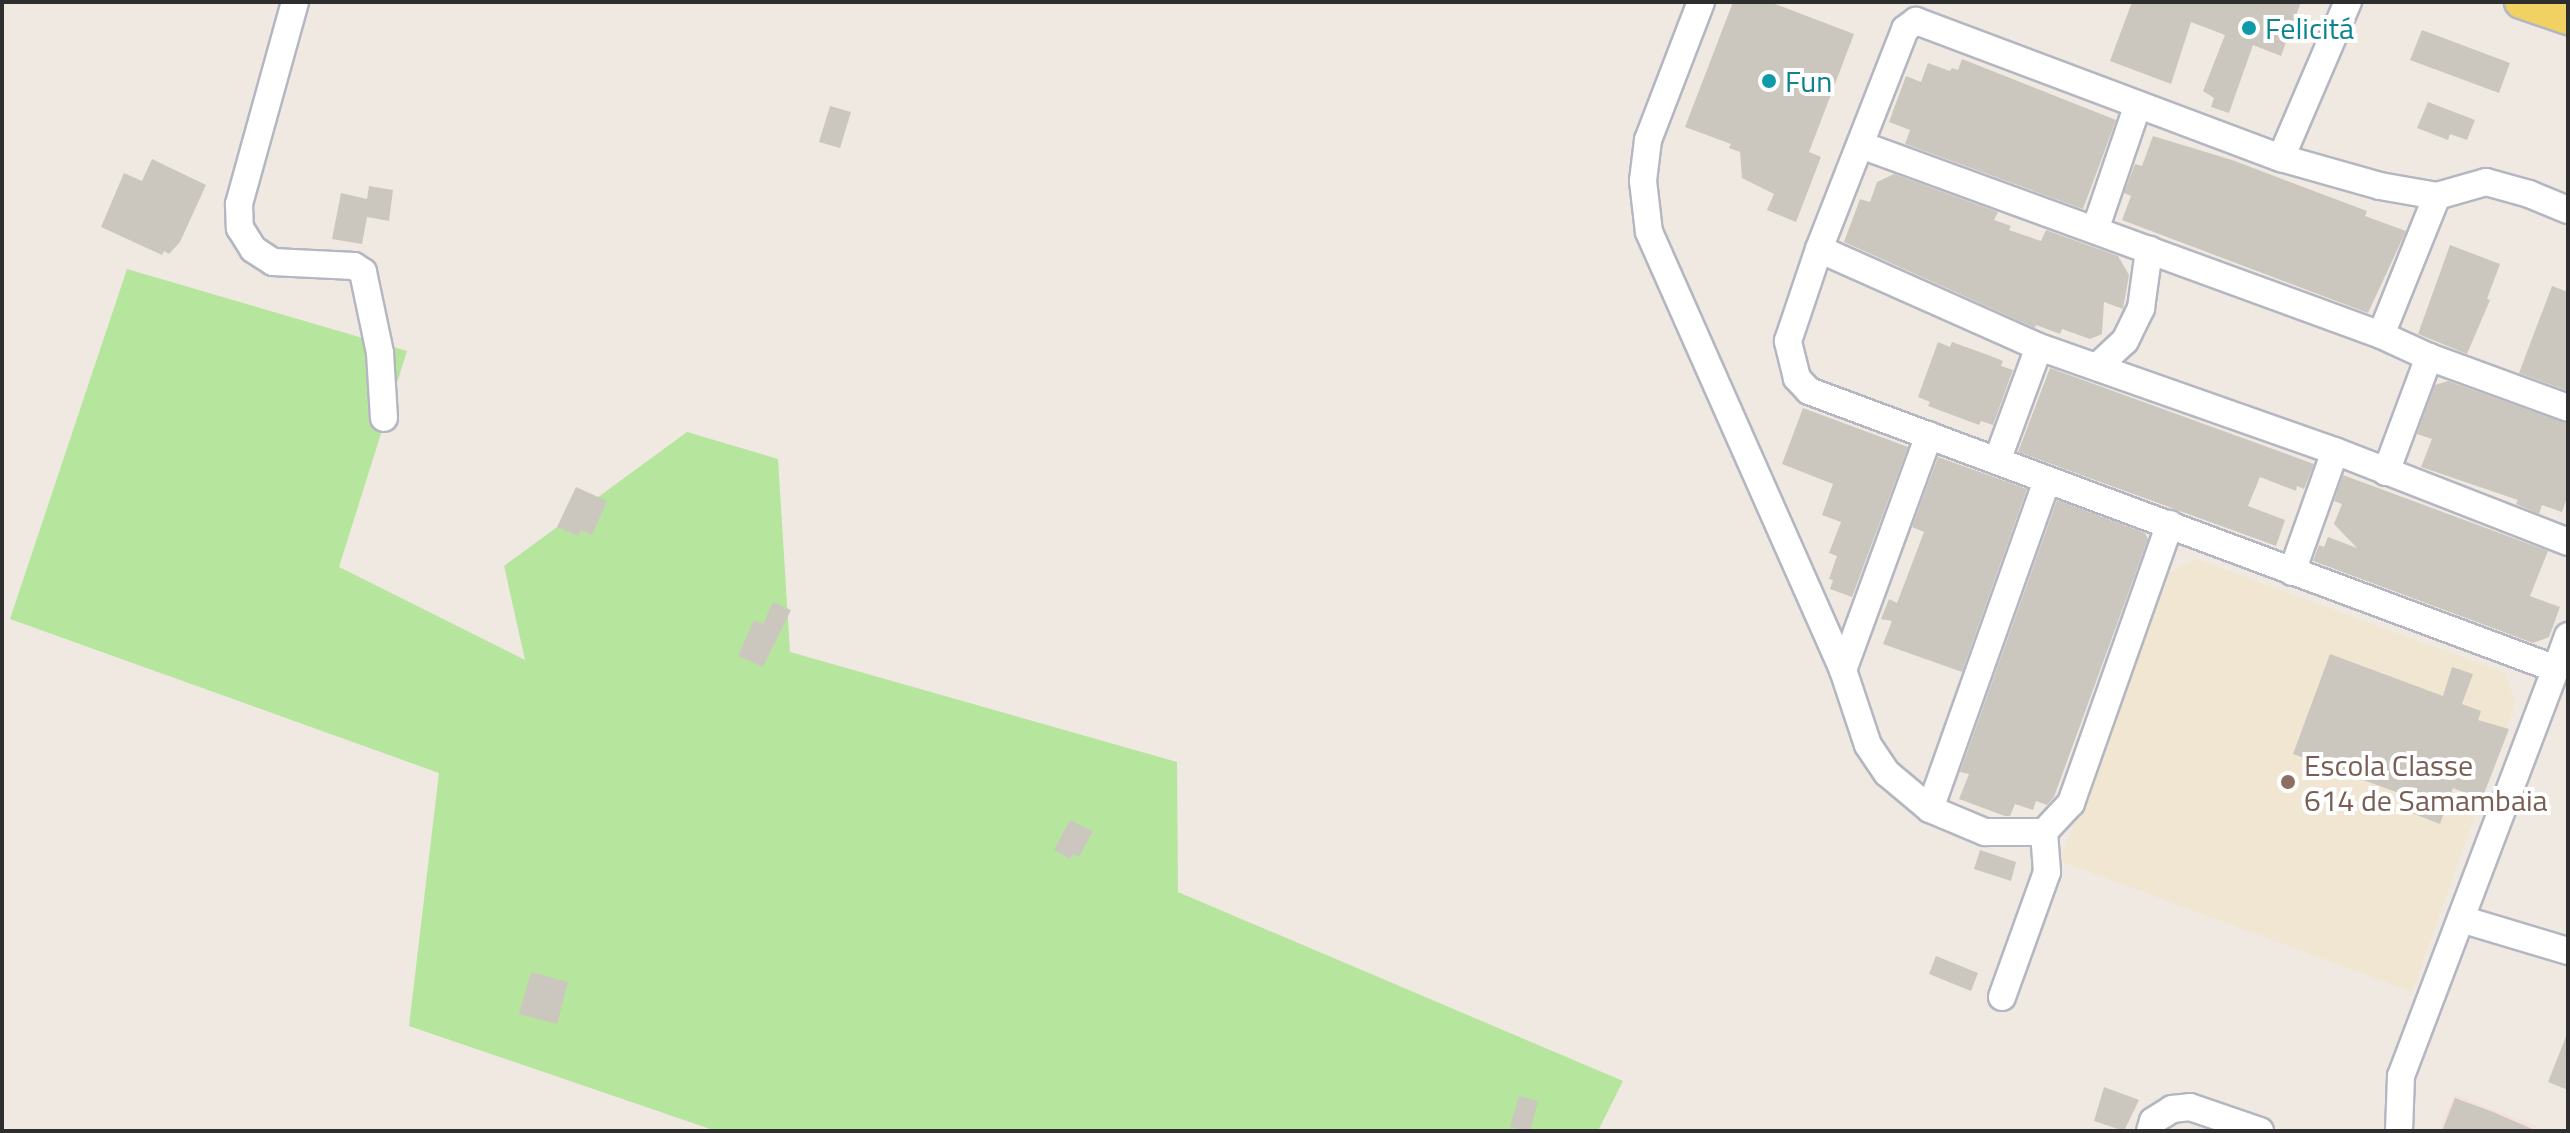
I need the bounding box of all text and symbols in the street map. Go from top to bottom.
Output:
place label: Felicitá [2265,10,2354,46]
marker: Felicitá [2240,19,2258,37]
place label: Fun [1785,63,1832,99]
marker: Fun [1760,72,1778,90]
place label: Escola Classe 614 de Samambaia [2304,747,2548,818]
marker: Escola Classe 614 de Samambaia [2279,773,2297,791]

